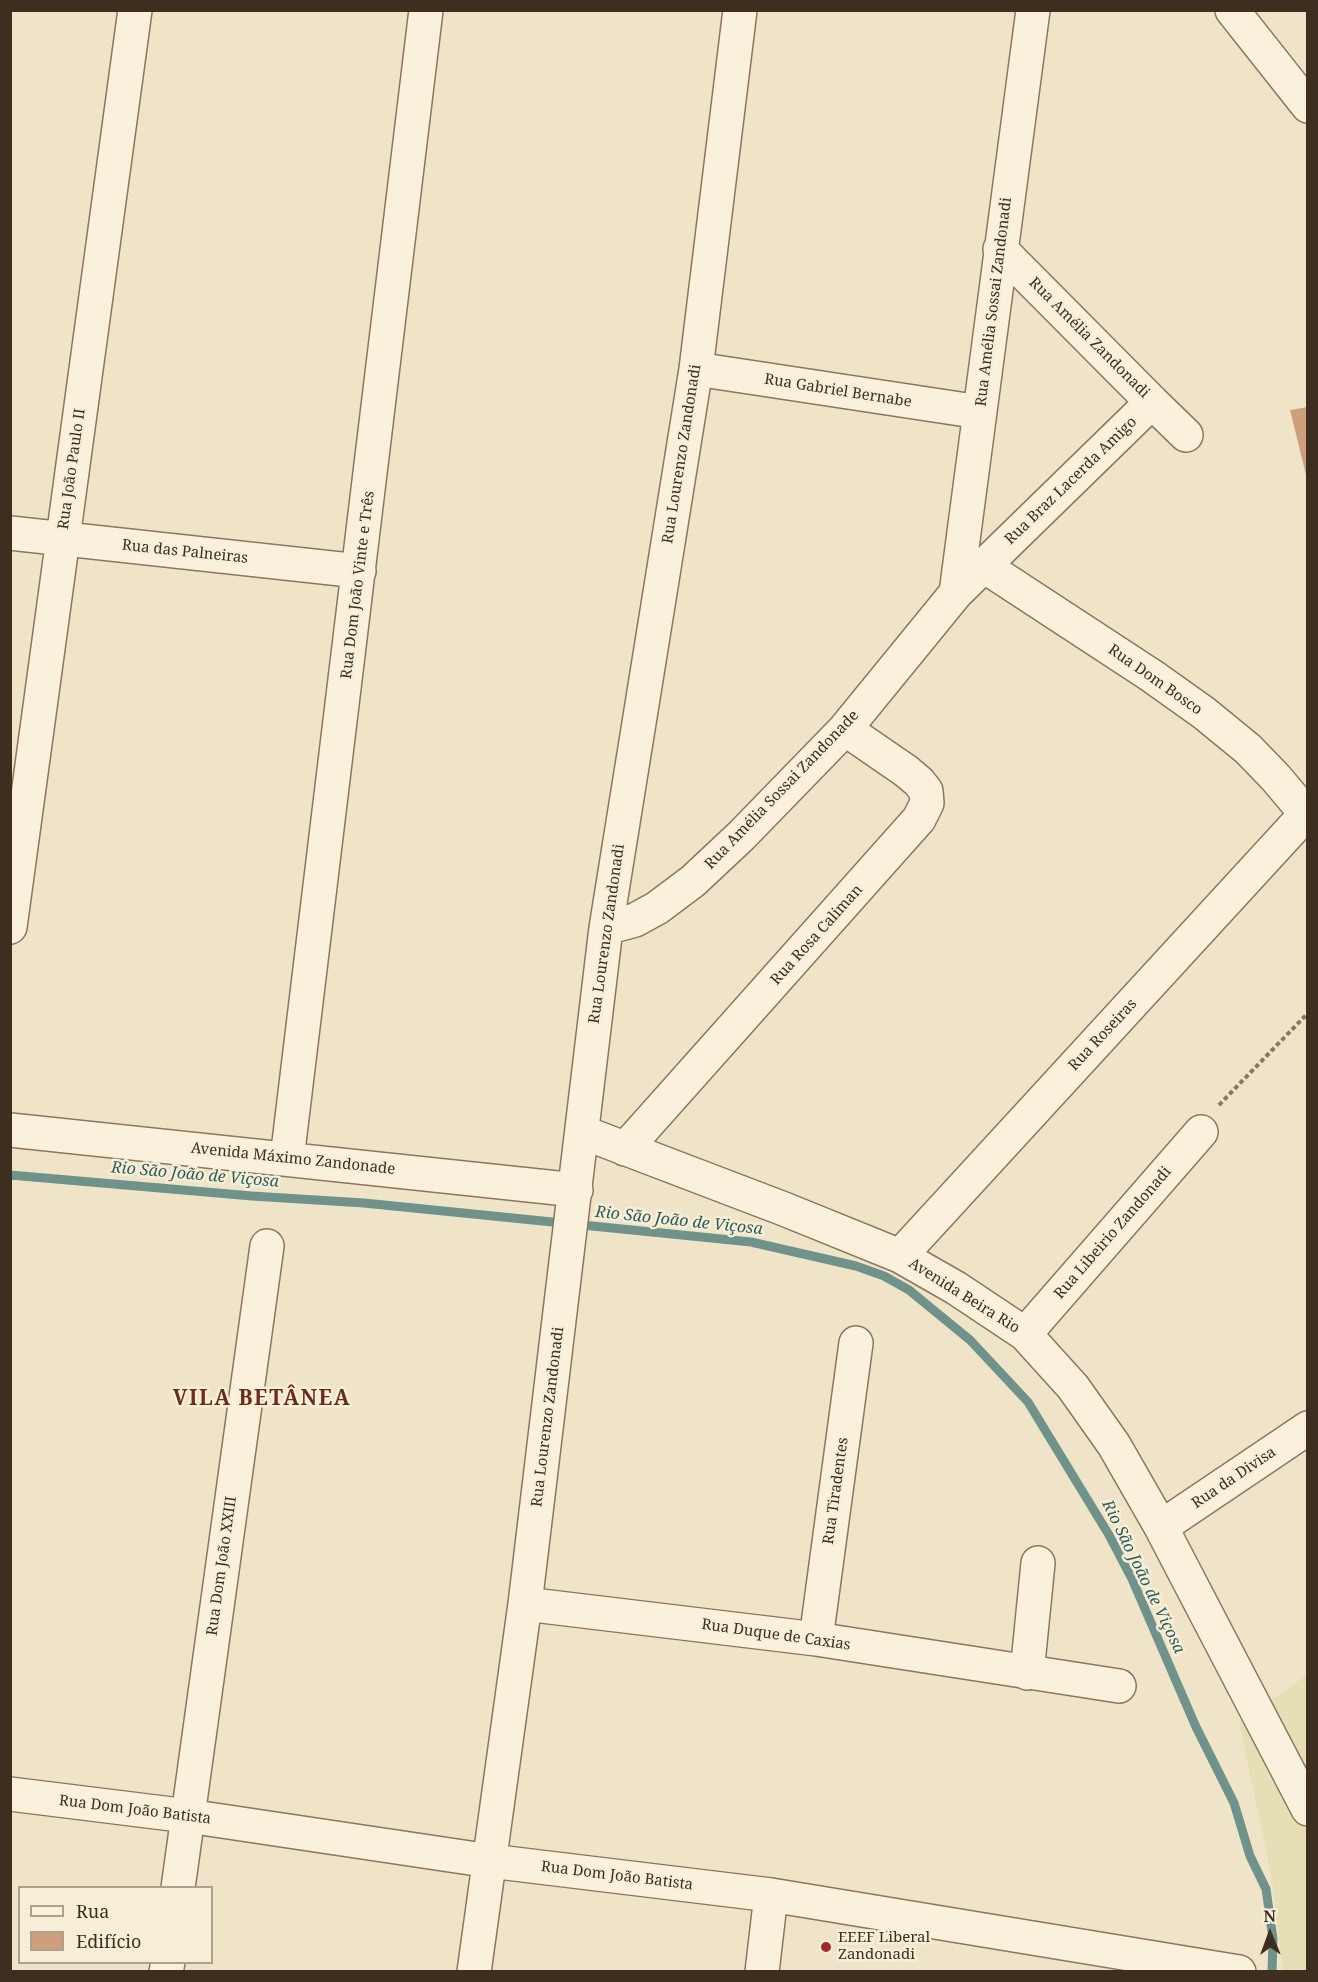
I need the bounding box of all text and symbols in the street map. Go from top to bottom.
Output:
street label: Rua Amélia Sossai Zandonadi [972,196,1016,408]
street label: Rua Amélia Zandonadi [1025,274,1153,402]
street label: Rua Lourenzo Zandonadi [659,363,705,545]
street label: Rua Gabriel Bernabe [763,370,913,412]
street label: Rua João Paulo II [55,407,89,531]
street label: Rua Braz Lacerda Amigo [1001,413,1141,549]
street label: Rua Dom João Vinte e Três [338,490,378,680]
street label: Rua das Palneiras [121,536,249,568]
street label: Rua Dom Bosco [1105,641,1205,719]
street label: Rua Amélia Sossai Zandonade [701,707,863,873]
street label: Rua Lourenzo Zandonadi [585,843,629,1025]
street label: Rua Rosa Caliman [767,881,867,989]
street label: Rua Roseiras [1065,995,1141,1075]
street label: Avenida Máximo Zandonade [190,1139,396,1179]
water label: Rio São João de Viçosa [110,1158,280,1192]
street label: Rua Libeirio Zandonadi [1051,1163,1175,1303]
water label: Rio São João de Viçosa [594,1203,764,1239]
street label: Avenida Beira Rio [905,1255,1023,1337]
street label: Rua Lourenzo Zandonadi [528,1326,568,1508]
district label: VILA BETÂNEA [173,1386,351,1412]
street label: Rua Tiradentes [820,1436,852,1546]
street label: Rua da Divisa [1188,1443,1280,1513]
street label: Rua Dom João XXIII [203,1495,241,1637]
water label: Rio São João de Viçosa [1097,1497,1189,1657]
street label: Rua Duque de Caxias [700,1616,852,1654]
street label: Rua Dom João Batista [58,1792,212,1828]
street label: Rua Dom João Batista [540,1858,694,1894]
legend [18,1886,213,1964]
text: Rua [76,1899,109,1923]
north arrow [1240,1904,1300,1964]
text: N [1263,1905,1276,1927]
text: Edifício [76,1929,141,1953]
place label: EEEF Liberal Zandonadi [838,1929,930,1964]
marker: EEEF Liberal Zandonadi [819,1940,833,1954]

